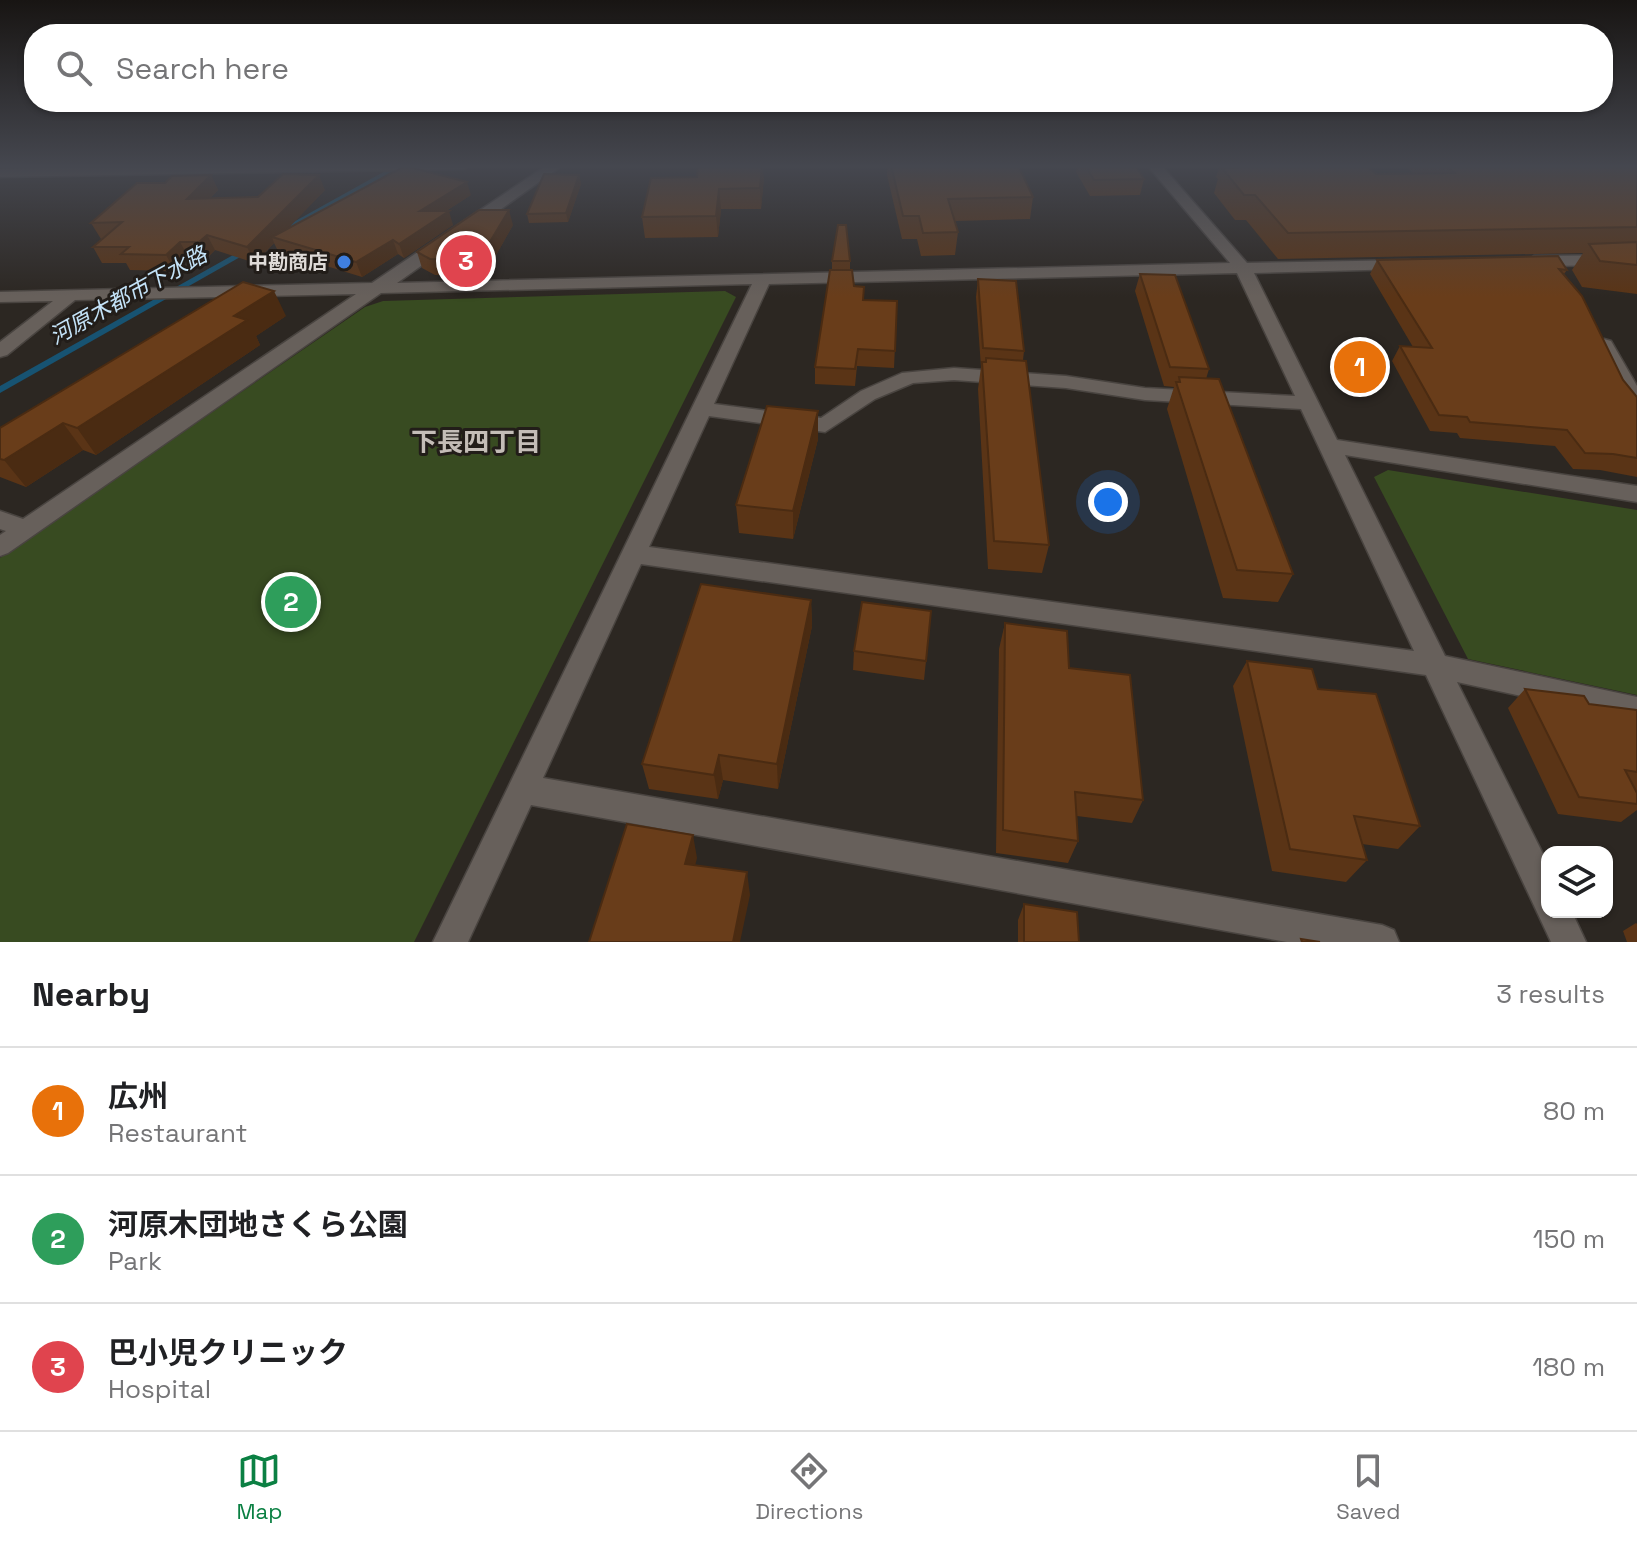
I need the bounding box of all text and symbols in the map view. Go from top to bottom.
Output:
search box [24,24,1613,112]
icon: search [52,46,96,90]
text: Search here [116,49,289,88]
pin: 3 [440,231,492,291]
water label: 河原木都市下水路 [44,239,213,350]
place label: 中勘商店 [248,249,328,275]
marker: 中勘商店 [335,253,353,271]
pin: 1 [1334,337,1386,397]
district label: 下長四丁目 [411,425,541,459]
your location [1088,482,1128,522]
pin: 2 [265,572,317,632]
map controls [1541,846,1613,918]
button: layers [1541,846,1613,918]
text: Nearby [32,973,150,1016]
text: 3 results [1496,977,1605,1011]
text: 広州 [108,1077,168,1116]
text: 1 [52,1094,64,1128]
text: 80 m [1543,1094,1605,1128]
text: Restaurant [108,1116,247,1150]
text: 河原木団地さくら公園 [108,1205,408,1244]
text: 2 [50,1222,66,1256]
text: 150 m [1533,1222,1605,1256]
text: Park [108,1244,162,1278]
text: 巴小児クリニック [108,1333,348,1372]
text: 3 [50,1350,66,1384]
text: 180 m [1532,1350,1605,1384]
text: Hospital [108,1372,211,1406]
tab: Map [237,1449,282,1525]
tab: Directions [755,1449,863,1525]
tab: Saved [1336,1449,1400,1525]

